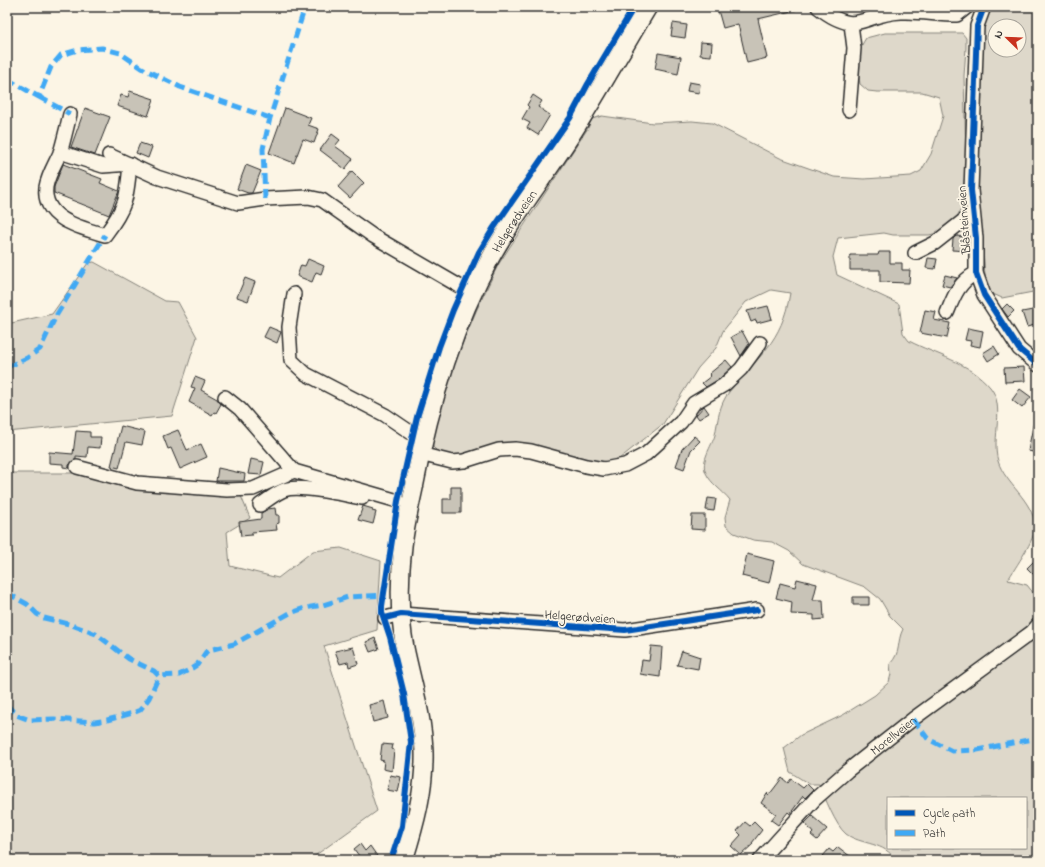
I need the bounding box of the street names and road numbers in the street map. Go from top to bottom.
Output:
street label: Blåsteinveien [953,185,976,256]
street label: Helgerødveien [488,186,542,256]
street label: Helgerødveien [544,606,616,630]
street label: Morellveien [866,712,921,760]

